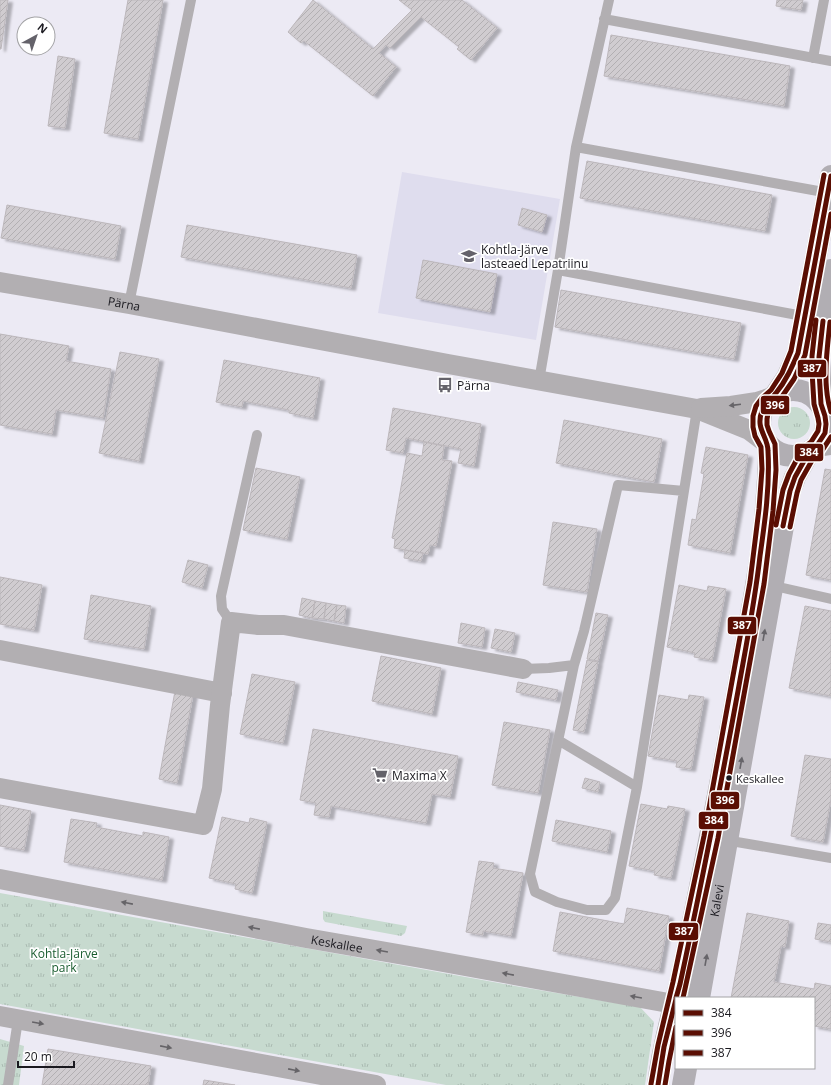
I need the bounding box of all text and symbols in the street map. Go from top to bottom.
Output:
north arrow [16,16,56,56]
text: N [34,19,51,37]
place label: Kohtla-Järve lasteaed Lepatriinu [481,241,588,272]
school or university icon: Kohtla-Järve lasteaed Lepatriinu [460,247,478,265]
street label: Pärna [107,292,142,314]
line badge: 387 [797,359,827,378]
text: 387 [803,360,821,375]
bus stop icon: Pärna [436,376,454,394]
place label: Pärna [457,377,490,394]
line badge: 396 [760,395,790,415]
text: 396 [766,397,784,412]
one-way arrow [729,402,741,408]
line badge: 384 [794,443,824,462]
text: 384 [800,444,819,459]
line badge: 387 [727,616,757,635]
text: 387 [733,617,751,632]
one-way arrow [761,629,767,641]
one-way arrow [738,757,744,769]
supermarket icon: Maxima X [371,766,389,784]
place label: Maxima X [392,767,447,784]
place label: Keskallee [736,771,784,786]
marker: Keskallee [724,773,734,783]
line badge: 396 [710,791,740,810]
text: 396 [716,792,734,807]
line badge: 384 [698,811,729,830]
text: 384 [705,812,724,827]
street label: Kalevi [705,883,728,918]
one-way arrow [121,900,133,906]
line badge: 387 [668,922,699,941]
text: 387 [675,923,693,938]
one-way arrow [248,924,261,930]
street label: Keskallee [310,931,364,956]
park label: Kohtla-Järve park [30,945,98,976]
one-way arrow [376,948,388,954]
one-way arrow [703,954,709,966]
one-way arrow [502,971,514,977]
one-way arrow [630,994,642,1000]
legend [675,997,815,1069]
text: 384 [711,1004,732,1021]
one-way arrow [32,1020,44,1026]
text: 396 [711,1024,732,1041]
scale bar [18,1043,74,1069]
one-way arrow [160,1044,172,1050]
text: 387 [711,1044,732,1061]
text: 20 m [24,1048,52,1065]
one-way arrow [288,1068,300,1074]

